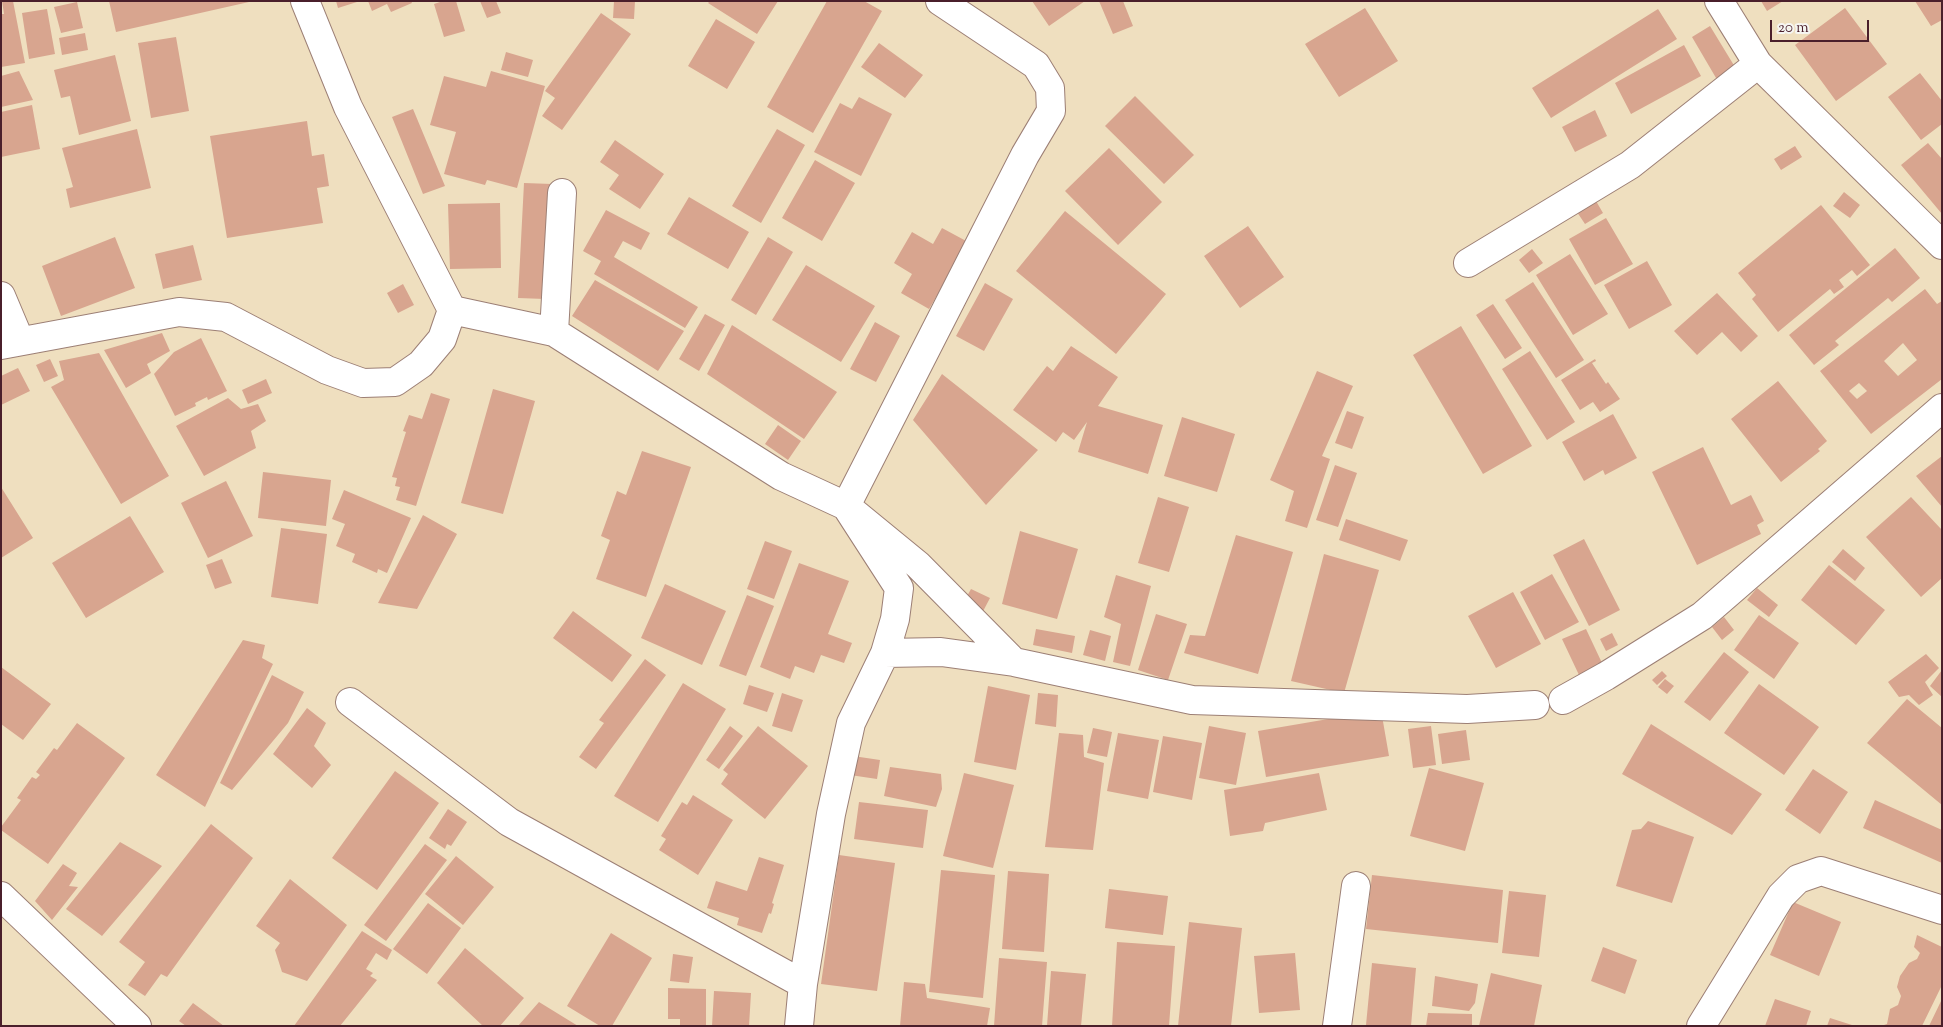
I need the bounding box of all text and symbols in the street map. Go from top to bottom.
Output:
scale bar [1773,10,1872,42]
text: 20 m [1778,18,1809,39]

